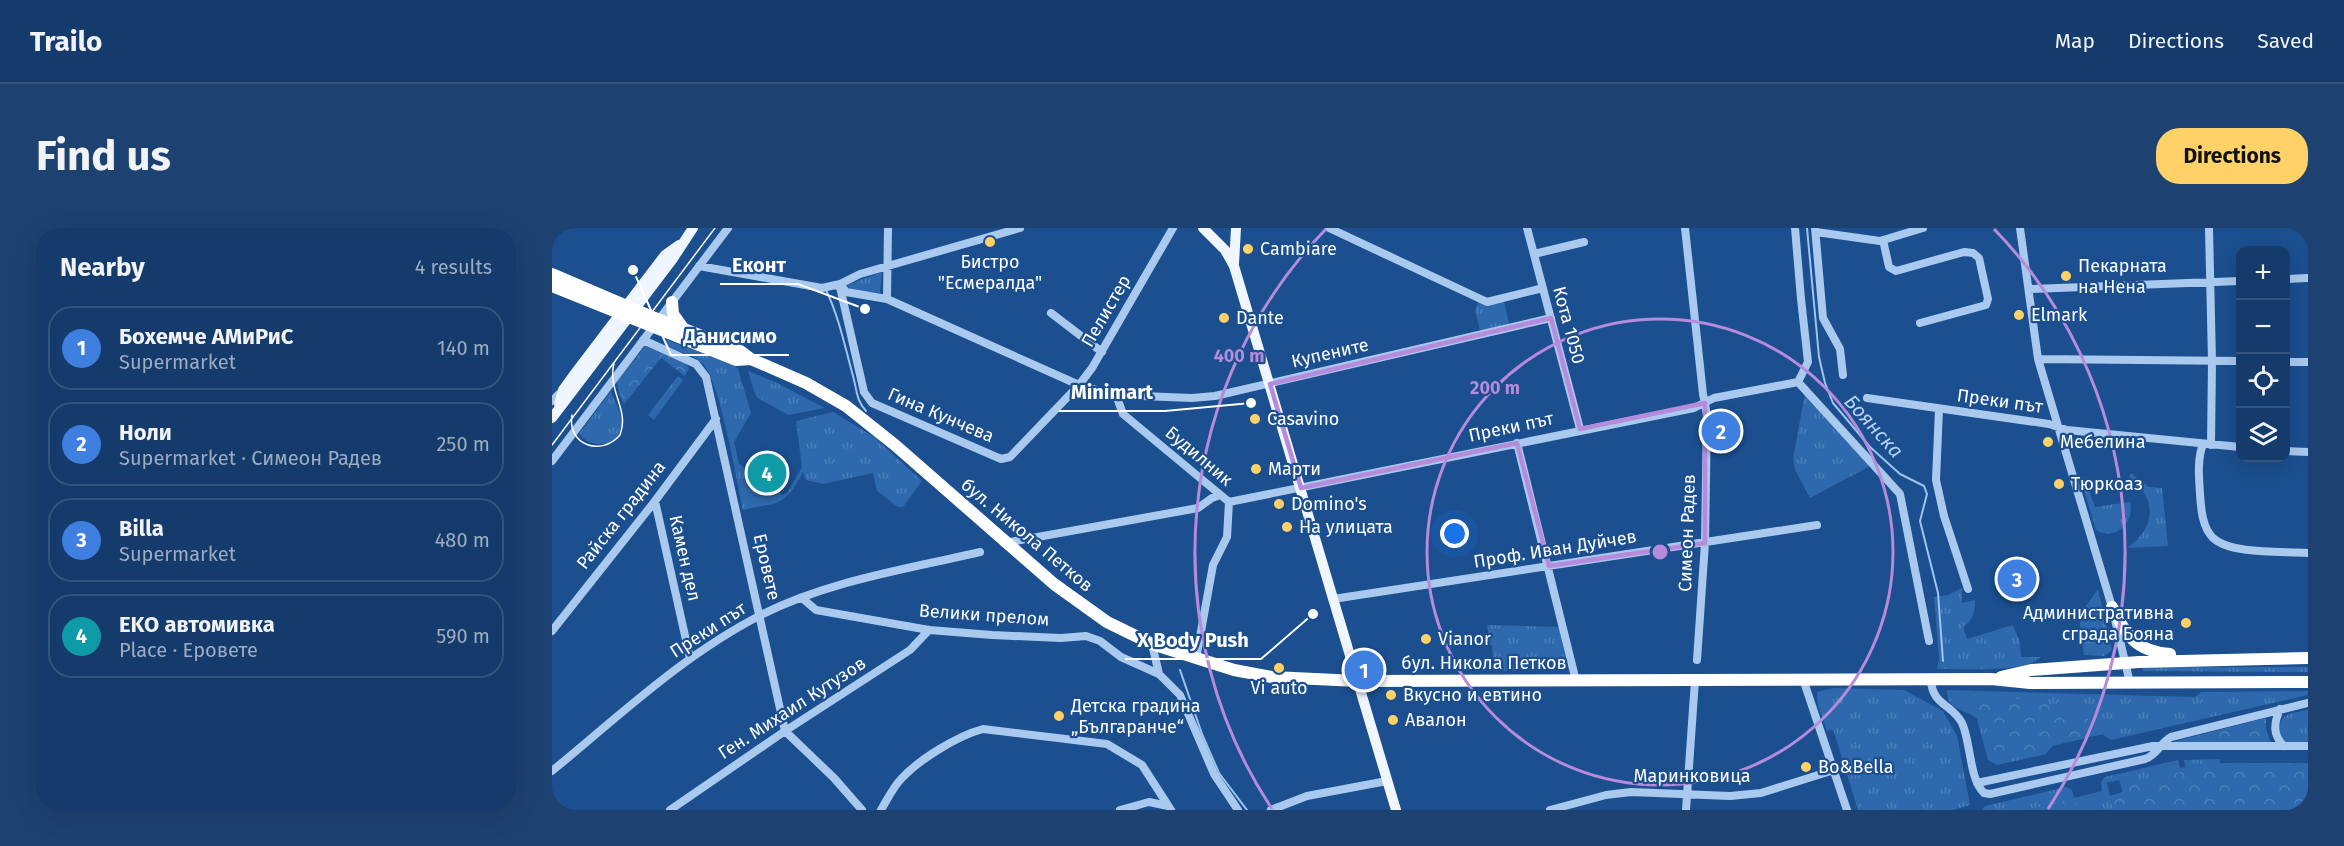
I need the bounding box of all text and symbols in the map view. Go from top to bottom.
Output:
text: Trailo [30,25,102,58]
text: Map [2055,28,2095,54]
text: Directions [2128,28,2224,54]
text: Saved [2257,28,2314,54]
button: Directions [2156,128,2308,184]
text: Find us [36,131,171,181]
marker: Бистро "Есмералда" [983,235,997,249]
place label: Cambiare [1260,238,1337,260]
marker: Cambiare [1241,242,1255,256]
callout: Еконт [720,246,798,284]
map controls [2236,246,2290,462]
button: + [2236,246,2290,300]
place label: Бистро "Есмералда" [938,251,1042,294]
text: Nearby [60,252,145,283]
text: Еконт [732,253,786,277]
text: 4 results [415,255,492,279]
place label: Пекарната на Нена [2078,255,2167,298]
marker: Пекарната на Нена [2059,269,2073,283]
street label: Пелистер [1077,271,1135,351]
street label: Кота 1050 [1548,284,1590,366]
button: − [2236,300,2290,354]
place label: Elmark [2031,304,2088,326]
place label: Dante [1236,307,1284,329]
marker: Elmark [2012,308,2026,322]
marker: Dante [1217,311,1231,325]
callout: Данисимо [671,317,789,355]
text: Бохемче АМиРиС [119,323,293,350]
text: Данисимо [682,324,777,348]
street label: Купените [1289,333,1371,373]
text: 1 [77,336,86,360]
text: 140 m [437,336,490,360]
text: 400 m [1214,345,1264,367]
text: Supermarket [119,350,236,374]
button: locate [2236,354,2290,408]
callout: Minimart [1059,373,1165,411]
text: 200 m [1470,377,1520,399]
text: Minimart [1071,380,1153,404]
street label: Гина Кунчева [885,383,997,447]
street label: Преки път [1956,384,2045,418]
water label: Боянска [1839,389,1909,463]
street label: Преки път [1466,407,1556,447]
place label: Casavino [1267,408,1339,430]
pin: 2 [1702,408,1740,454]
button: layers [2236,408,2290,462]
marker: Casavino [1248,412,1262,426]
text: Ноли [119,419,172,446]
street label: Будилник [1161,422,1238,491]
place label: Мебелина [2060,431,2146,453]
text: 2 [76,432,87,456]
text: 250 m [436,432,490,456]
marker: Мебелина [2041,435,2055,449]
text: Supermarket · Симеон Радев [119,446,382,470]
pin: 4 [748,450,786,496]
street label: Райска градина [572,456,670,574]
place label: Марти [1268,458,1321,480]
marker: Марти [1249,462,1263,476]
street label: бул. Никола Петков [957,473,1097,597]
place label: Тюркоаз [2071,473,2143,495]
street label: Симеон Радев [1674,474,1700,592]
marker: Тюркоаз [2052,477,2066,491]
place label: Domino's [1291,493,1367,515]
marker: Domino's [1272,497,1286,511]
street label: Камен дел [664,513,706,603]
text: Billa [119,515,164,542]
place label: На улицата [1299,516,1393,538]
your location [1440,519,1469,548]
marker: На улицата [1280,520,1294,534]
street label: Проф. Иван Дуйчев [1472,525,1638,573]
text: 3 [76,528,87,552]
text: 480 m [435,528,490,552]
street label: Еровете [749,532,785,602]
text: Supermarket [119,542,236,566]
centre of rings [1650,542,1670,562]
pin: 3 [1998,556,2036,602]
street label: Преки път [666,597,751,663]
street label: Велики прелом [918,599,1050,631]
place label: Административна сграда Бояна [2023,602,2174,645]
text: EKO автомивка [119,611,275,638]
marker: Административна сграда Бояна [2179,616,2193,630]
callout: X Body Push [1125,621,1261,659]
text: 4 [76,624,87,648]
text: 590 m [436,624,490,648]
text: X Body Push [1136,628,1249,652]
place label: Vianor [1438,628,1491,650]
marker: Vianor [1419,632,1433,646]
text: Place · Еровете [119,638,258,662]
pin: 1 [1344,648,1384,692]
street label: Ген. Михаил Кутузов [714,652,870,764]
street label: бул. Никола Петков [1401,652,1567,674]
marker: Vi auto [1272,661,1286,675]
place label: Vi auto [1251,677,1307,699]
place label: Вкусно и евтино [1403,684,1542,706]
marker: Вкусно и евтино [1384,688,1398,702]
place label: Детска градина „Българанче“ [1070,695,1201,738]
marker: Детска градина „Българанче“ [1052,709,1066,723]
place label: Авалон [1405,709,1467,731]
marker: Авалон [1386,713,1400,727]
place label: Bo&Bella [1818,756,1894,778]
marker: Bo&Bella [1799,760,1813,774]
street label: Маринковица [1634,765,1750,787]

